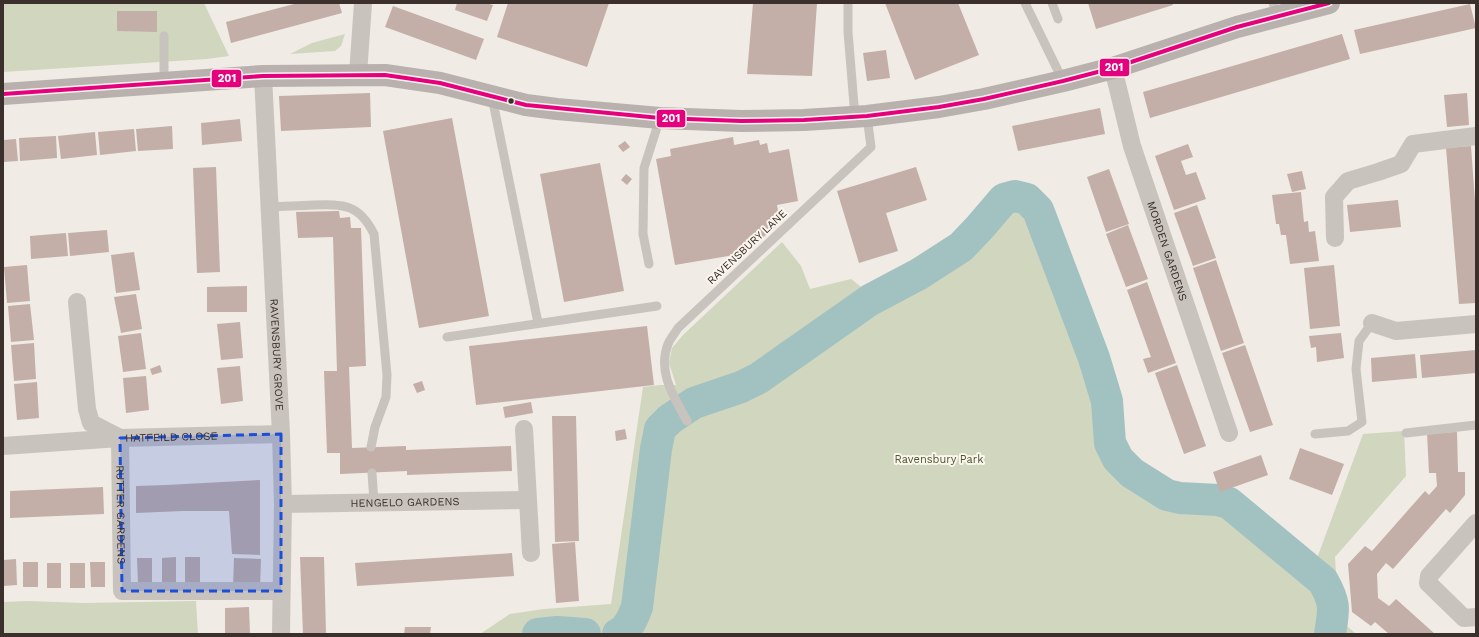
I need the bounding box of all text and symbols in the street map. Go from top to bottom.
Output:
line badge: 201 [1099,58,1130,77]
text: 201 [1105,61,1123,74]
line badge: 201 [211,69,242,88]
text: 201 [218,72,236,85]
unlabelled marker [506,96,516,106]
line badge: 201 [656,109,686,128]
text: 201 [662,112,680,125]
street label: MORDEN GARDENS [1145,199,1190,302]
street label: RAVENSBURY LANE [705,207,789,287]
street label: RAVENSBURY GROVE [268,298,286,411]
street label: HATFEILD CLOSE [125,429,218,444]
park label: Ravensbury Park [894,453,984,466]
street label: RUTTER GARDENS [114,465,128,564]
street label: HENGELO GARDENS [350,495,460,509]

